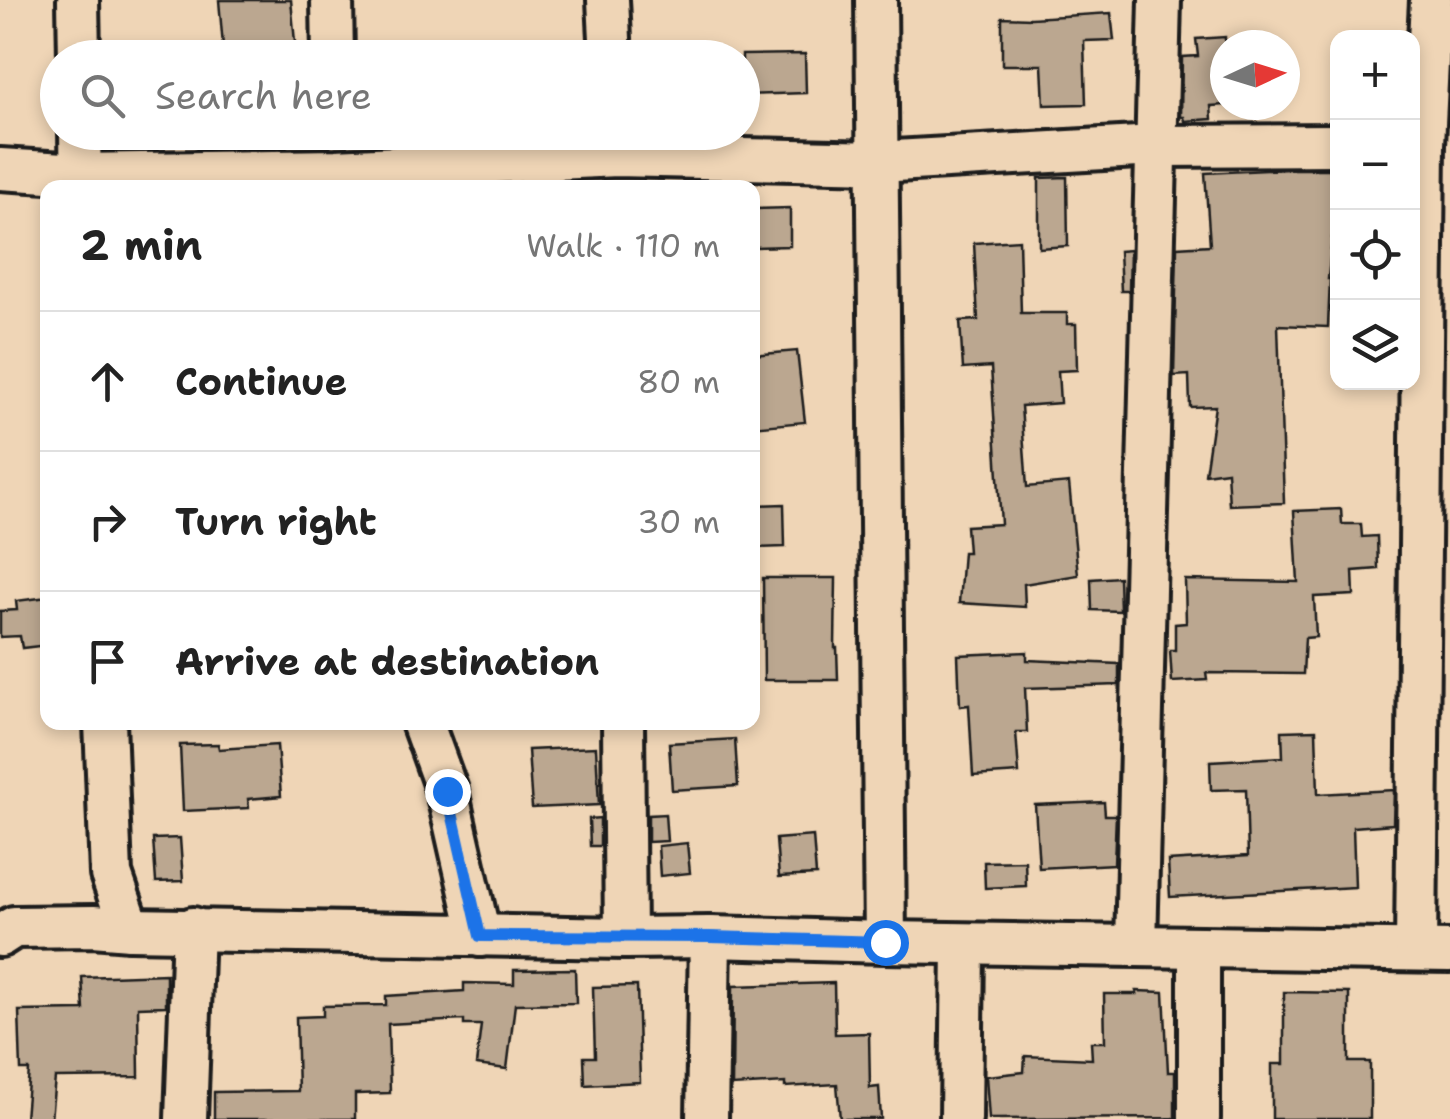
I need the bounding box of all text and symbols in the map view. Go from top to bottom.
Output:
north arrow [1210,30,1300,120]
map controls [1330,30,1420,390]
button: + [1330,30,1420,120]
search box [40,40,760,150]
icon: search [75,68,130,123]
text: Search here [155,70,372,121]
button: − [1330,120,1420,210]
button: locate [1330,210,1420,300]
text: 2 min [80,217,202,273]
text: Walk · 110 m [526,224,720,267]
button: layers [1330,300,1420,390]
icon: ahead [80,354,135,409]
text: Continue [175,356,347,407]
text: 80 m [637,360,720,403]
icon: right [80,494,135,549]
text: Turn right [175,496,377,547]
text: 30 m [637,500,720,543]
icon: arrive [80,634,135,689]
text: Arrive at destination [175,636,599,687]
route end [425,769,471,815]
route start [863,920,909,966]

